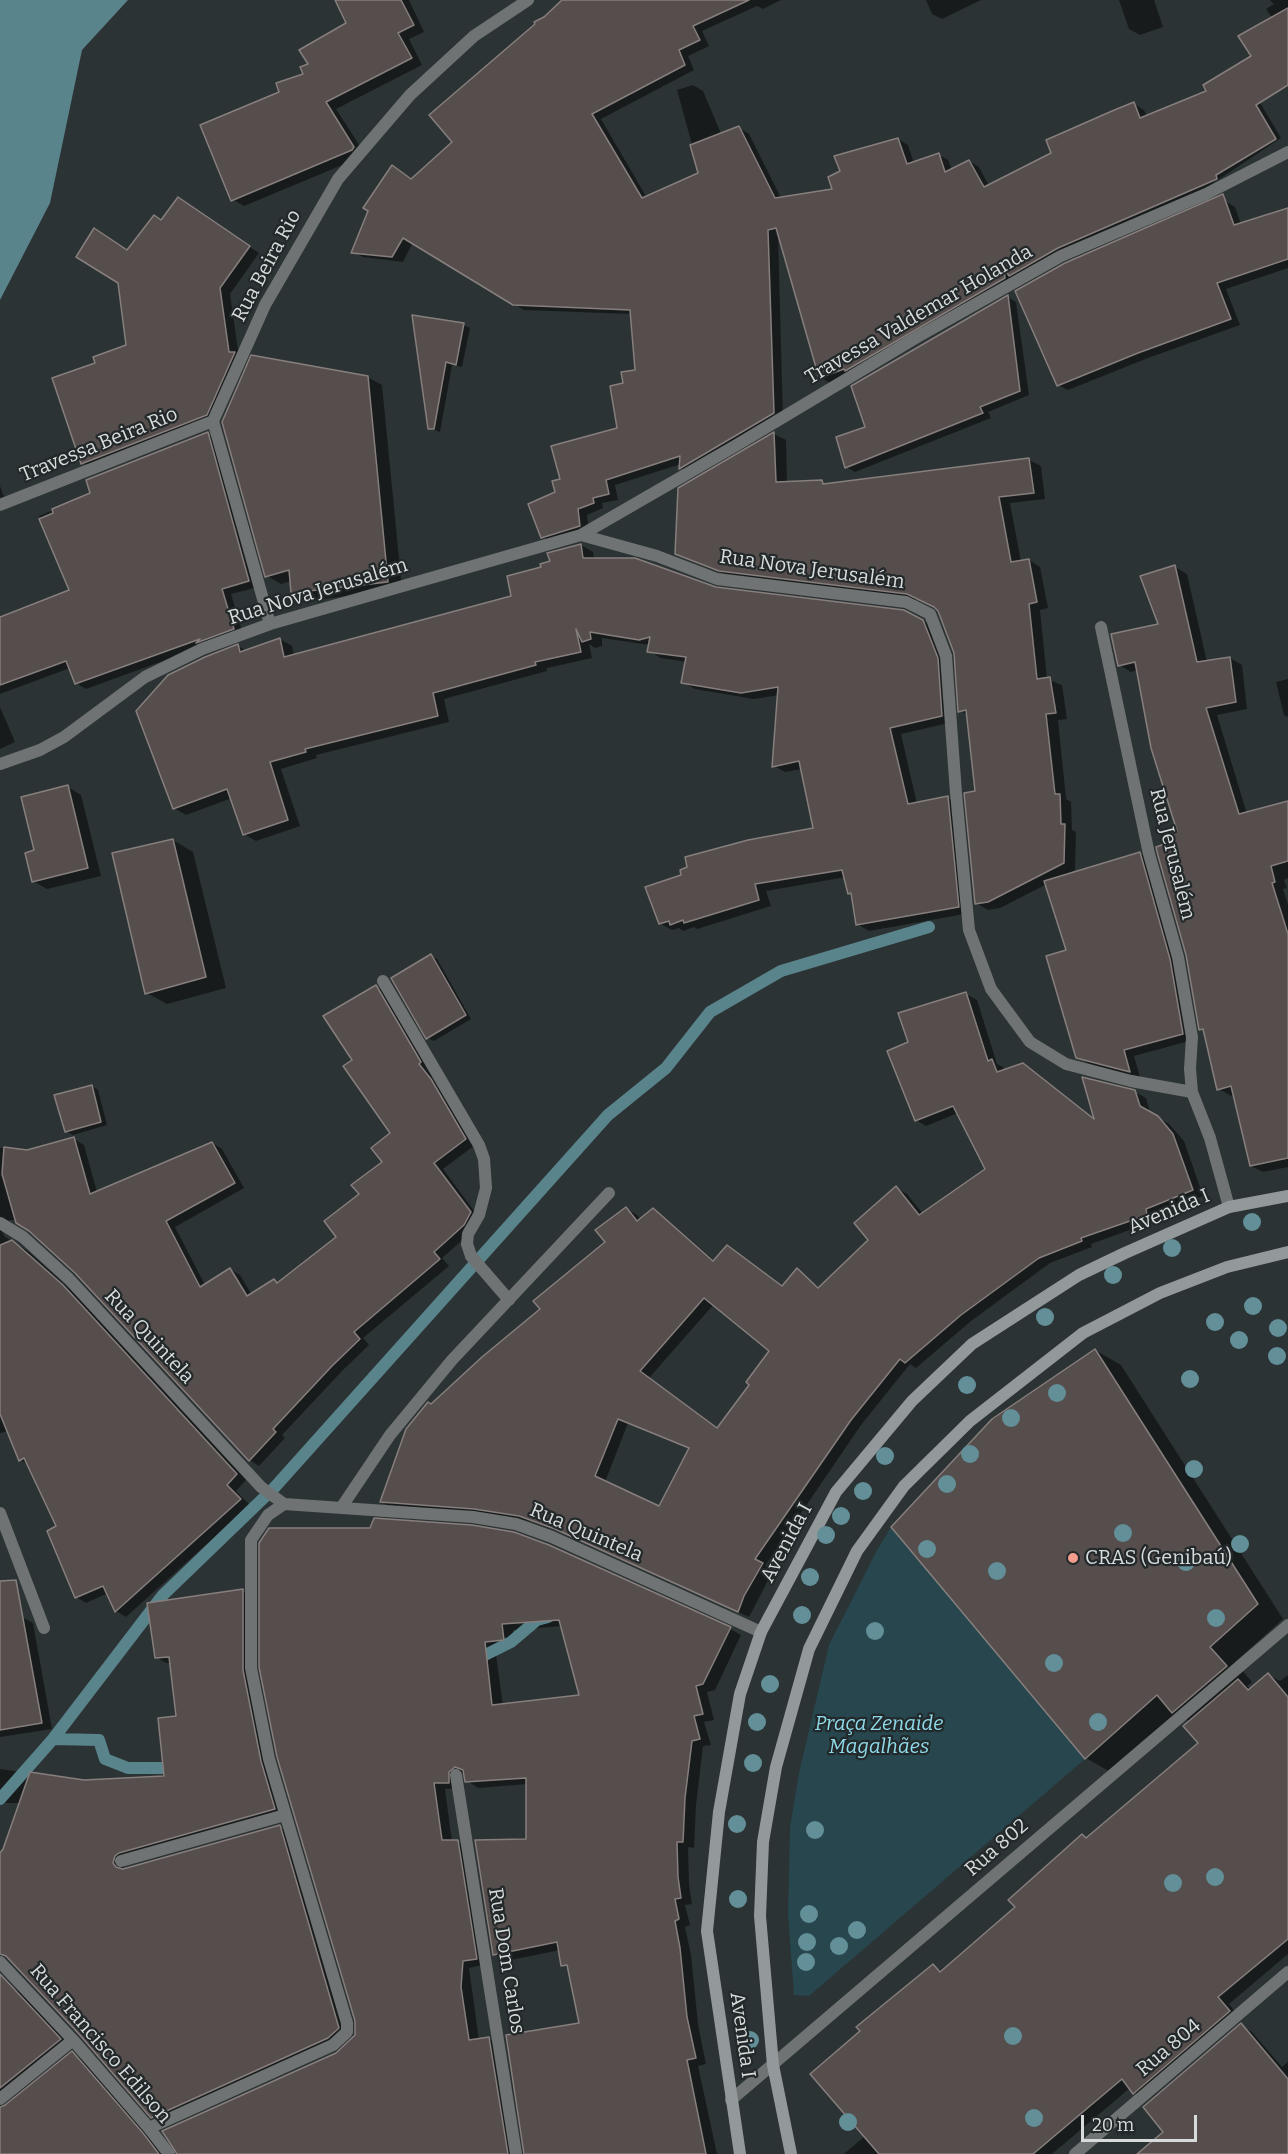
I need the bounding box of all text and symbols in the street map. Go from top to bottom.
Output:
street label: Rua Beira Rio [227,206,307,326]
street label: Travessa Valdemar Holanda [801,240,1037,390]
street label: Travessa Beira Rio [17,402,181,488]
street label: Rua Nova Jerusalém [718,545,906,595]
street label: Rua Nova Jerusalém [225,553,411,631]
street label: Rua Jerusalém [1144,786,1200,922]
street label: Avenida I [1124,1184,1214,1240]
street label: Rua Quintela [99,1285,199,1389]
street label: Rua Quintela [526,1498,646,1568]
street label: Avenida I [756,1499,818,1587]
place label: CRAS (Genibaú) [1085,1546,1232,1570]
marker: CRAS (Genibaú) [1066,1551,1080,1565]
park label: Praça Zenaide Magalhães [815,1712,943,1759]
street label: Rua 802 [960,1814,1034,1882]
street label: Rua Dom Carlos [483,1886,529,2036]
street label: Rua Francisco Edilson [24,1959,176,2129]
street label: Avenida I [724,1990,760,2080]
street label: Rua 804 [1132,2014,1206,2082]
scale bar [1084,2103,1200,2141]
text: 20 m [1092,2114,1134,2136]

